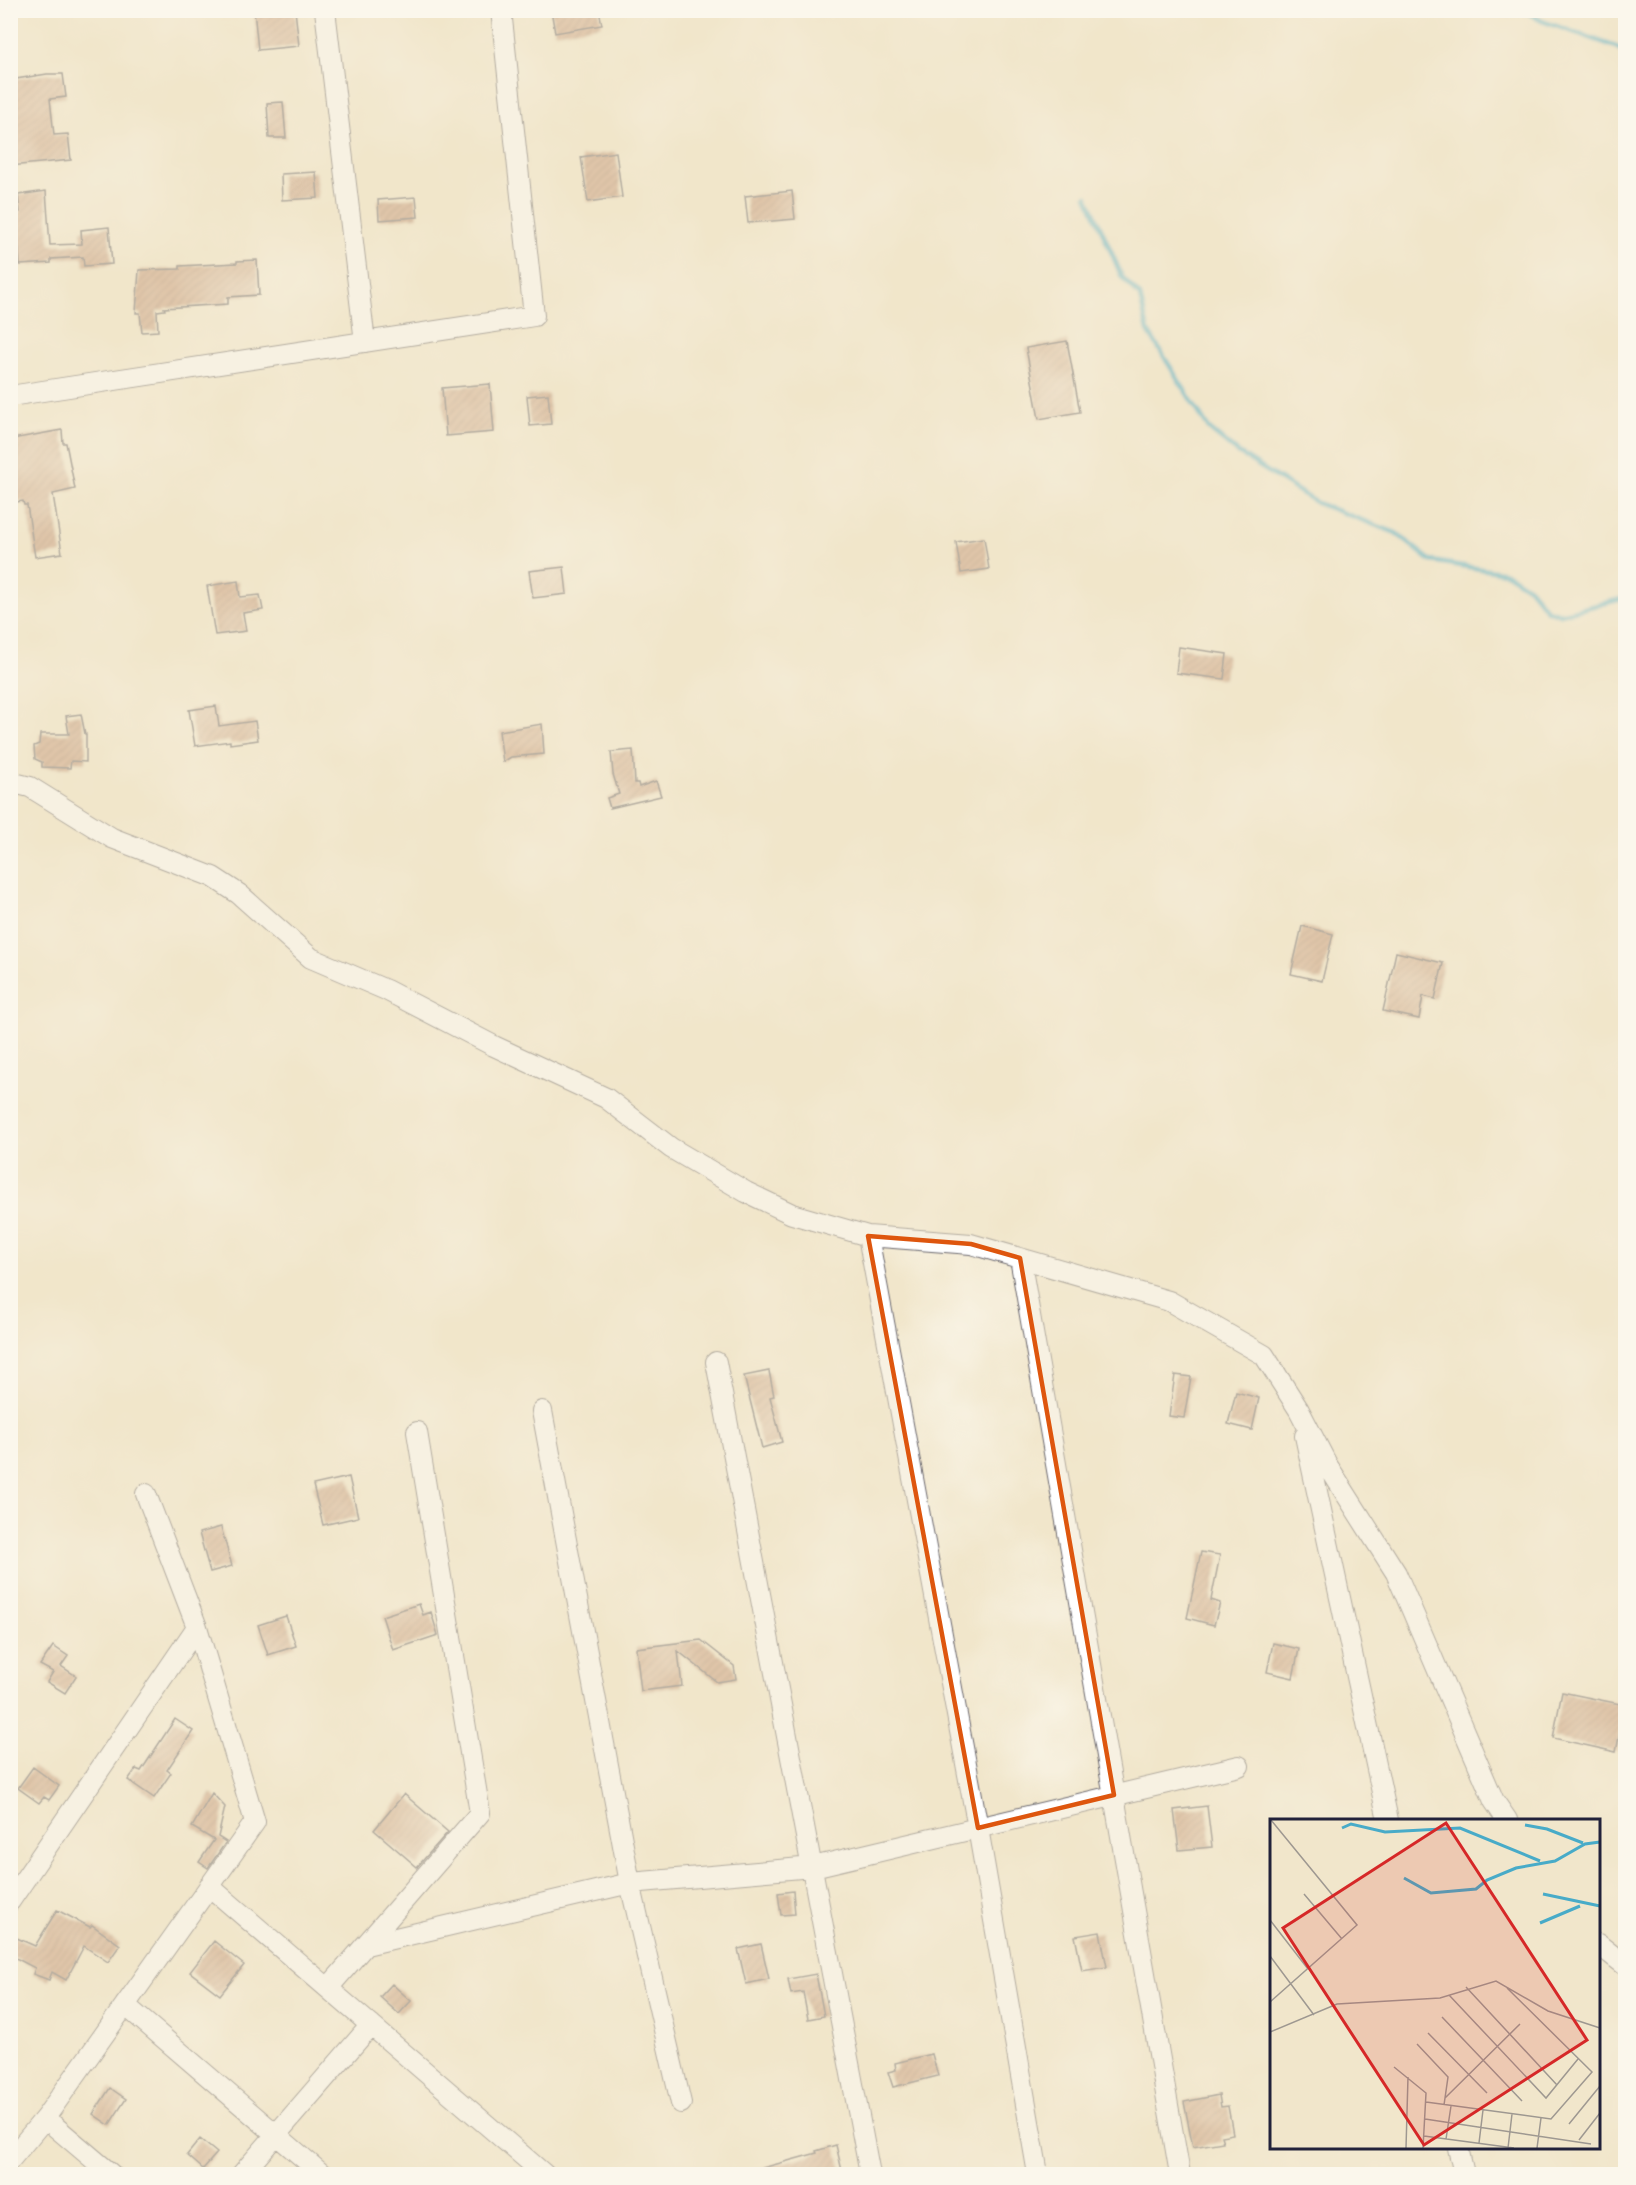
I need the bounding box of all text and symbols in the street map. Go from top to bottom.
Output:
inset map [1270,1819,1600,2149]

